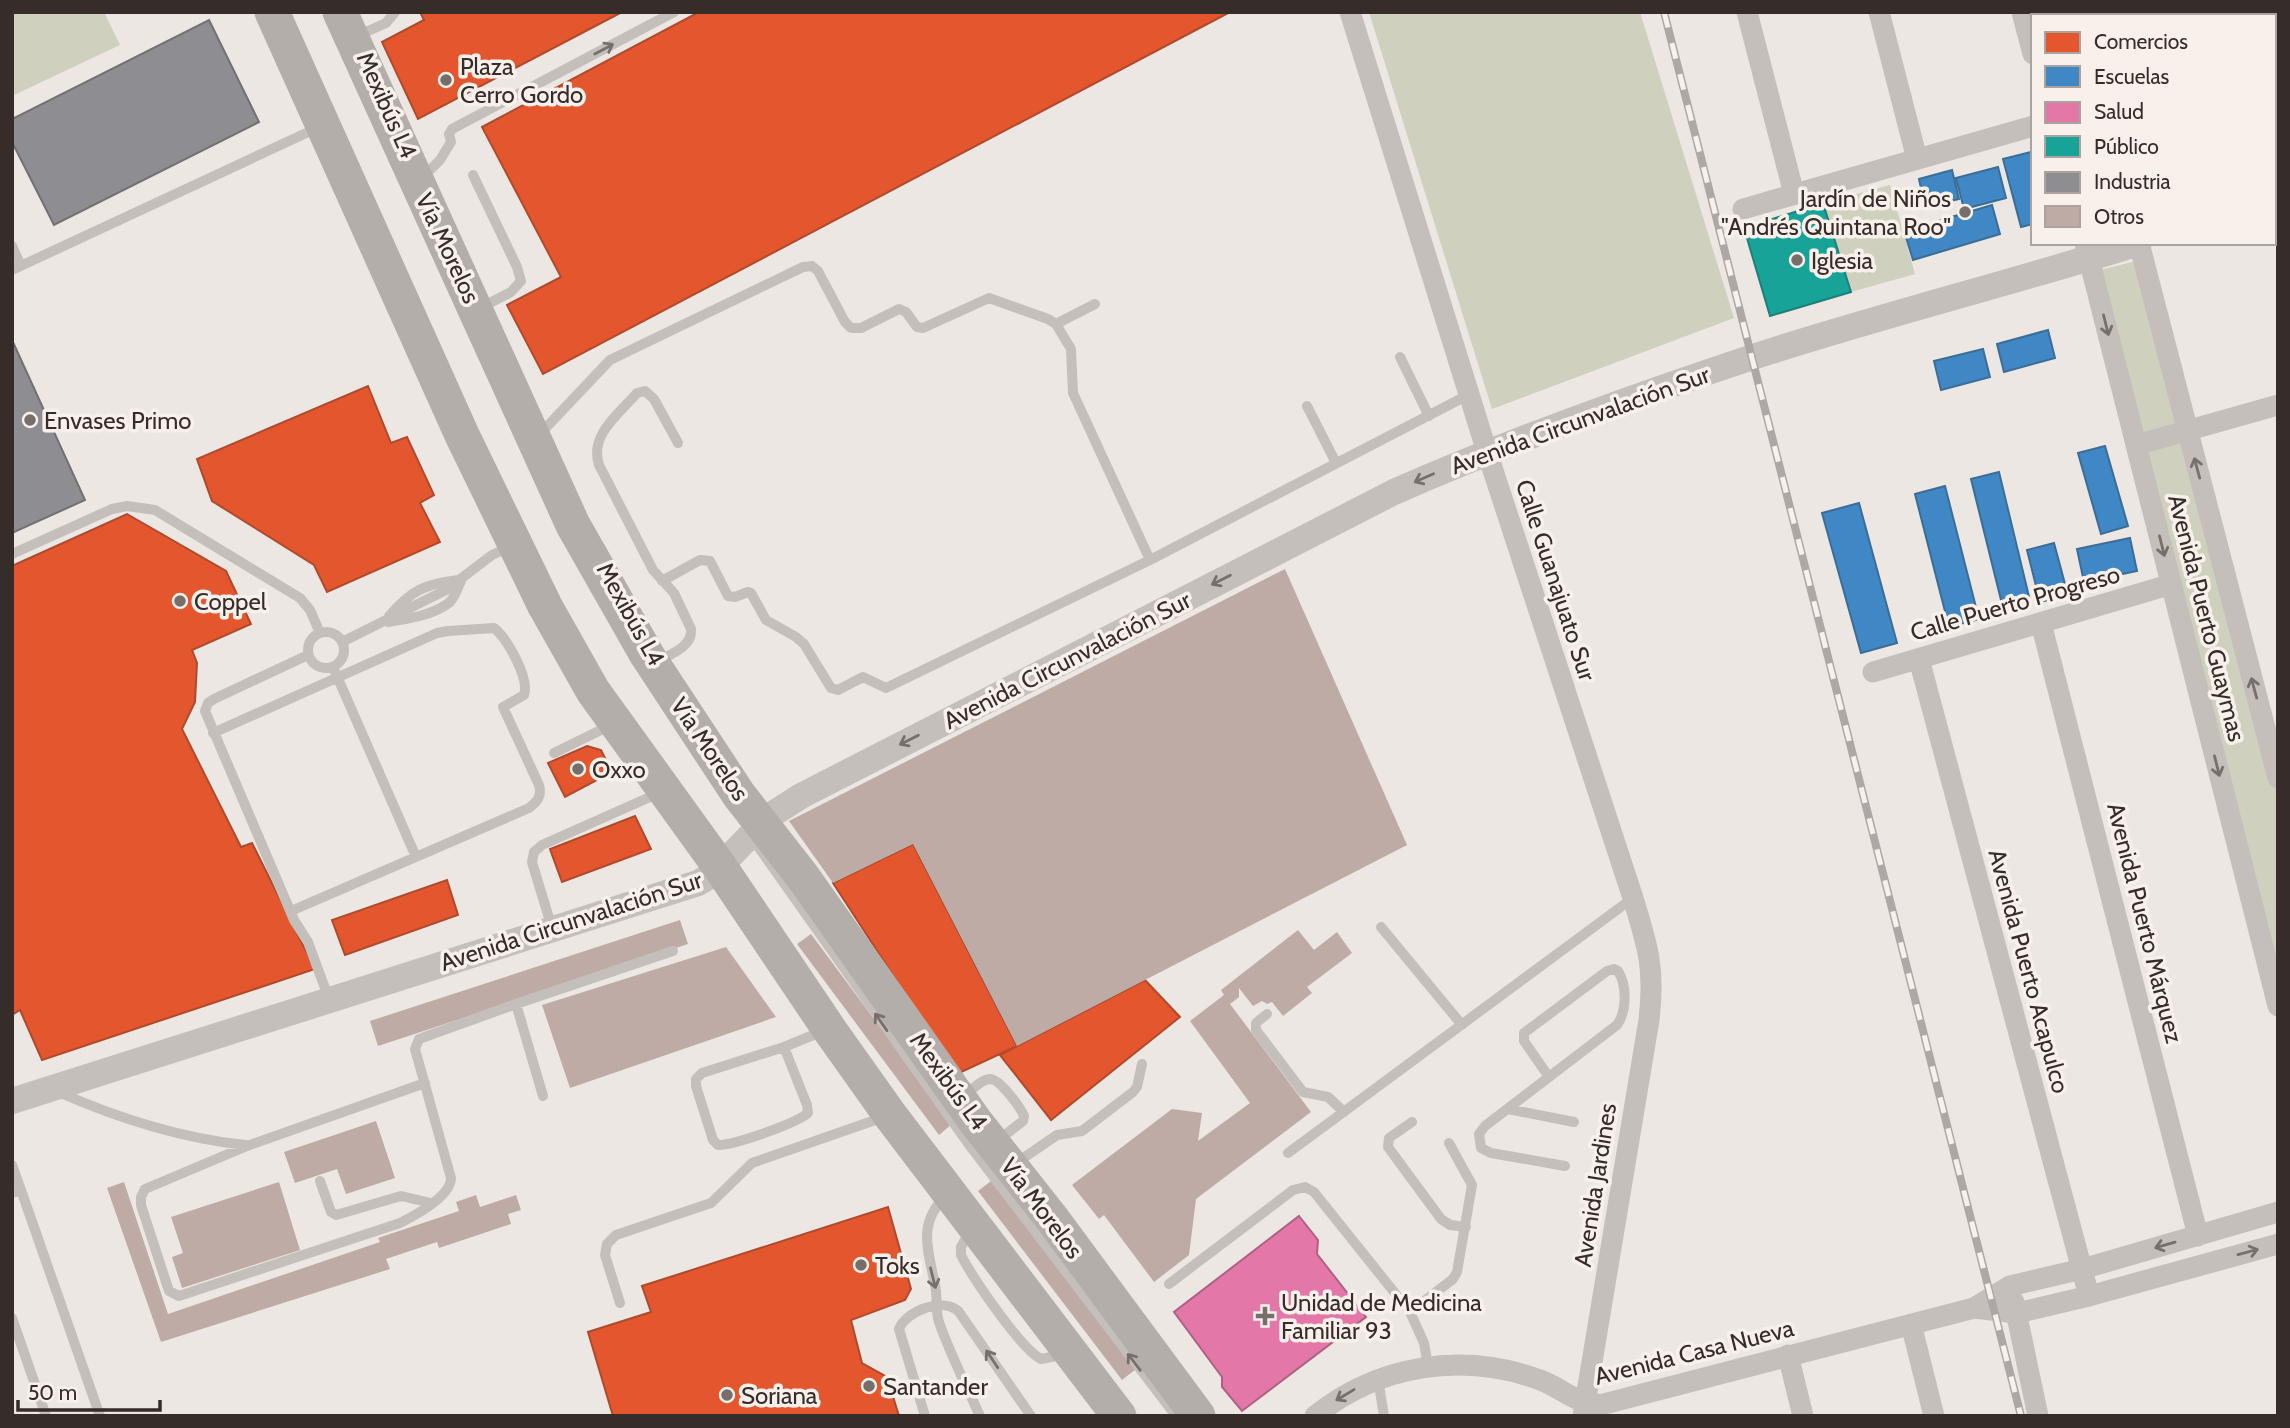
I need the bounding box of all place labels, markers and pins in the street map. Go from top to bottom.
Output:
place label: Plaza Cerro Gordo [460,52,583,109]
marker: Plaza Cerro Gordo [438,72,454,88]
place label: Jardín de Niños "Andrés Quintana Roo" [1721,184,1951,241]
marker: Jardín de Niños "Andrés Quintana Roo" [1957,204,1973,220]
place label: Iglesia [1811,246,1874,275]
marker: Iglesia [1789,252,1805,268]
place label: Envases Primo [44,406,191,435]
marker: Envases Primo [22,412,38,428]
place label: Coppel [194,587,267,616]
marker: Coppel [172,593,188,609]
place label: Oxxo [592,755,646,784]
marker: Oxxo [570,761,586,777]
place label: Toks [875,1251,920,1280]
marker: Toks [853,1257,869,1273]
place label: Unidad de Medicina Familiar 93 [1281,1288,1482,1345]
marker: Unidad de Medicina Familiar 93 [1255,1306,1275,1326]
place label: Santander [883,1372,988,1401]
marker: Santander [861,1378,877,1394]
place label: Soriana [741,1381,818,1410]
marker: Soriana [719,1387,735,1403]

